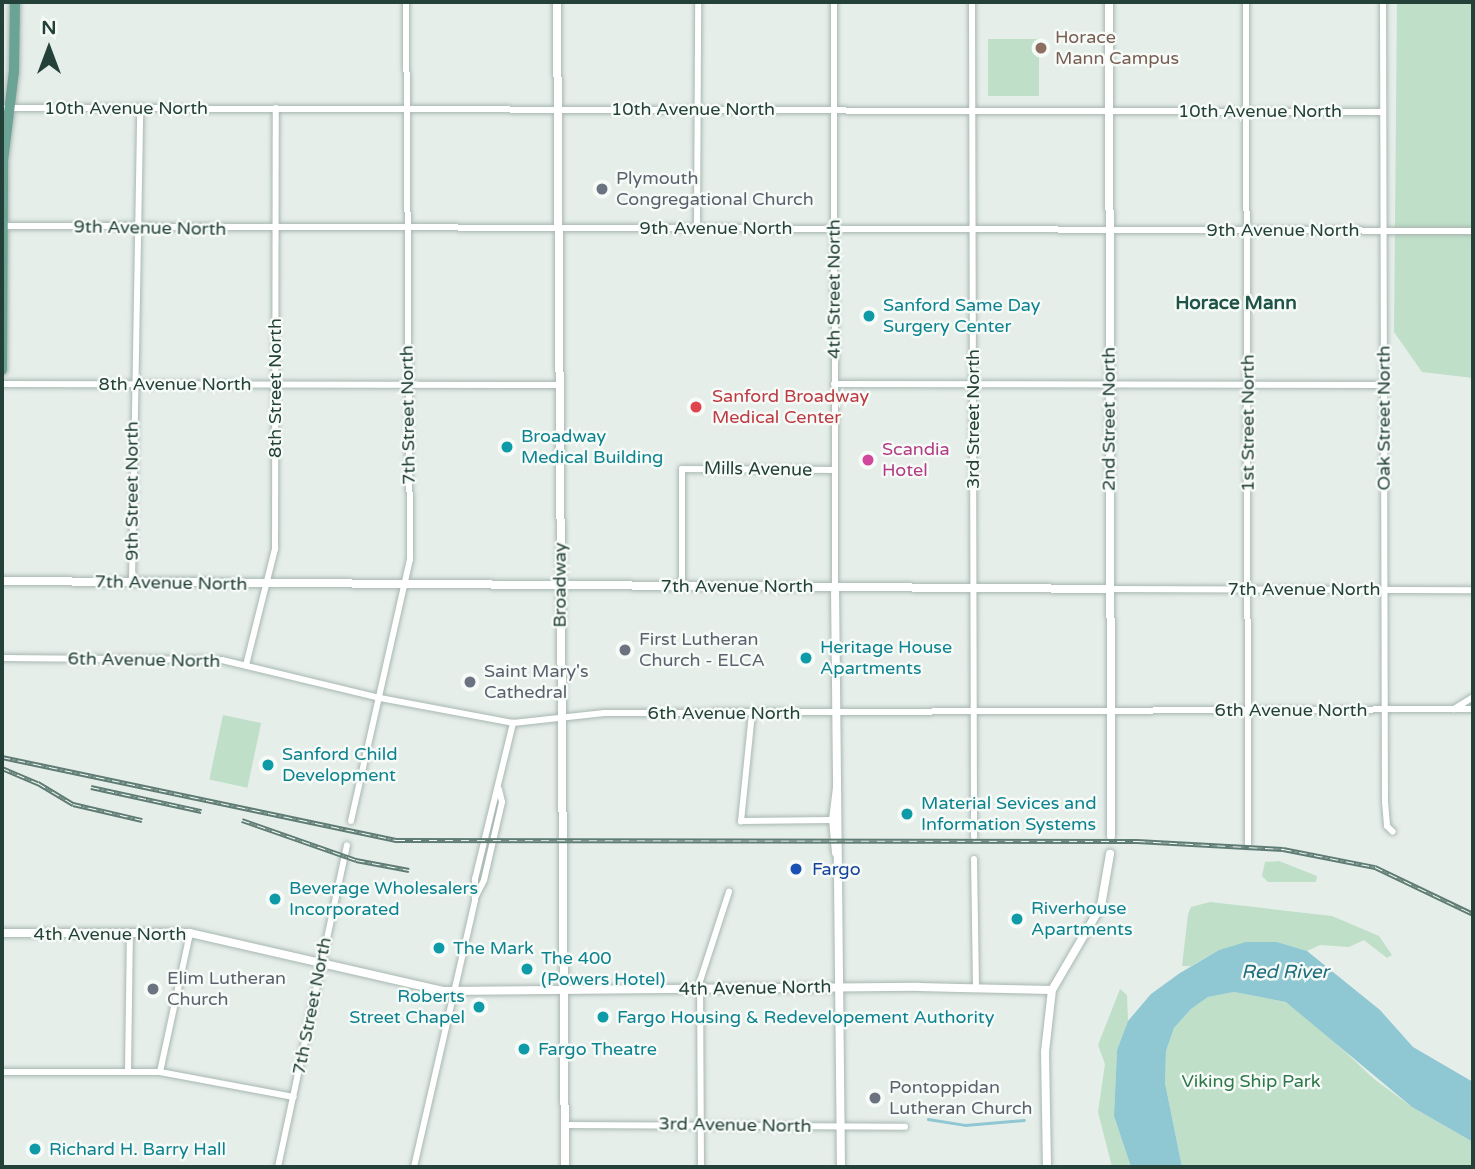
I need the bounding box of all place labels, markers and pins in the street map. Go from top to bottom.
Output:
place label: Horace Mann Campus [1055,27,1179,70]
marker: Horace Mann Campus [1033,40,1049,56]
place label: Plymouth Congregational Church [616,168,814,210]
marker: Plymouth Congregational Church [594,181,610,197]
place label: Sanford Same Day Surgery Center [883,295,1040,338]
marker: Sanford Same Day Surgery Center [861,308,877,324]
place label: Sanford Broadway Medical Center [712,386,869,428]
marker: Sanford Broadway Medical Center [686,397,706,417]
place label: Broadway Medical Building [521,426,663,468]
marker: Broadway Medical Building [499,439,515,455]
place label: Scandia Hotel [882,439,950,482]
marker: Scandia Hotel [860,452,876,468]
place label: First Lutheran Church - ELCA [639,629,765,672]
place label: Heritage House Apartments [820,637,952,680]
marker: First Lutheran Church - ELCA [617,642,633,658]
marker: Heritage House Apartments [798,650,814,666]
place label: Saint Mary's Cathedral [484,661,589,704]
marker: Saint Mary's Cathedral [462,674,478,690]
place label: Sanford Child Development [282,744,398,786]
marker: Sanford Child Development [260,757,276,773]
place label: Material Sevices and Information Systems [921,793,1097,836]
marker: Material Sevices and Information Systems [899,806,915,822]
place label: Fargo [812,858,861,880]
marker: Fargo [786,859,806,879]
place label: Beverage Wholesalers Incorporated [289,878,478,920]
marker: Beverage Wholesalers Incorporated [267,891,283,907]
place label: Riverhouse Apartments [1031,898,1133,940]
marker: Riverhouse Apartments [1009,911,1025,927]
place label: The Mark [453,937,534,959]
marker: The Mark [431,940,447,956]
place label: The 400 (Powers Hotel) [541,948,665,990]
marker: The 400 (Powers Hotel) [519,961,535,977]
place label: Elim Lutheran Church [167,968,286,1010]
marker: Elim Lutheran Church [145,981,161,997]
place label: Roberts Street Chapel [349,986,465,1028]
marker: Roberts Street Chapel [471,999,487,1015]
place label: Fargo Housing & Redevelopement Authority [617,1006,994,1028]
marker: Fargo Housing & Redevelopement Authority [595,1009,611,1025]
place label: Fargo Theatre [538,1038,657,1060]
marker: Fargo Theatre [516,1041,532,1057]
place label: Pontoppidan Lutheran Church [889,1077,1033,1120]
marker: Pontoppidan Lutheran Church [867,1090,883,1106]
place label: Richard H. Barry Hall [49,1138,226,1160]
marker: Richard H. Barry Hall [27,1141,43,1157]

